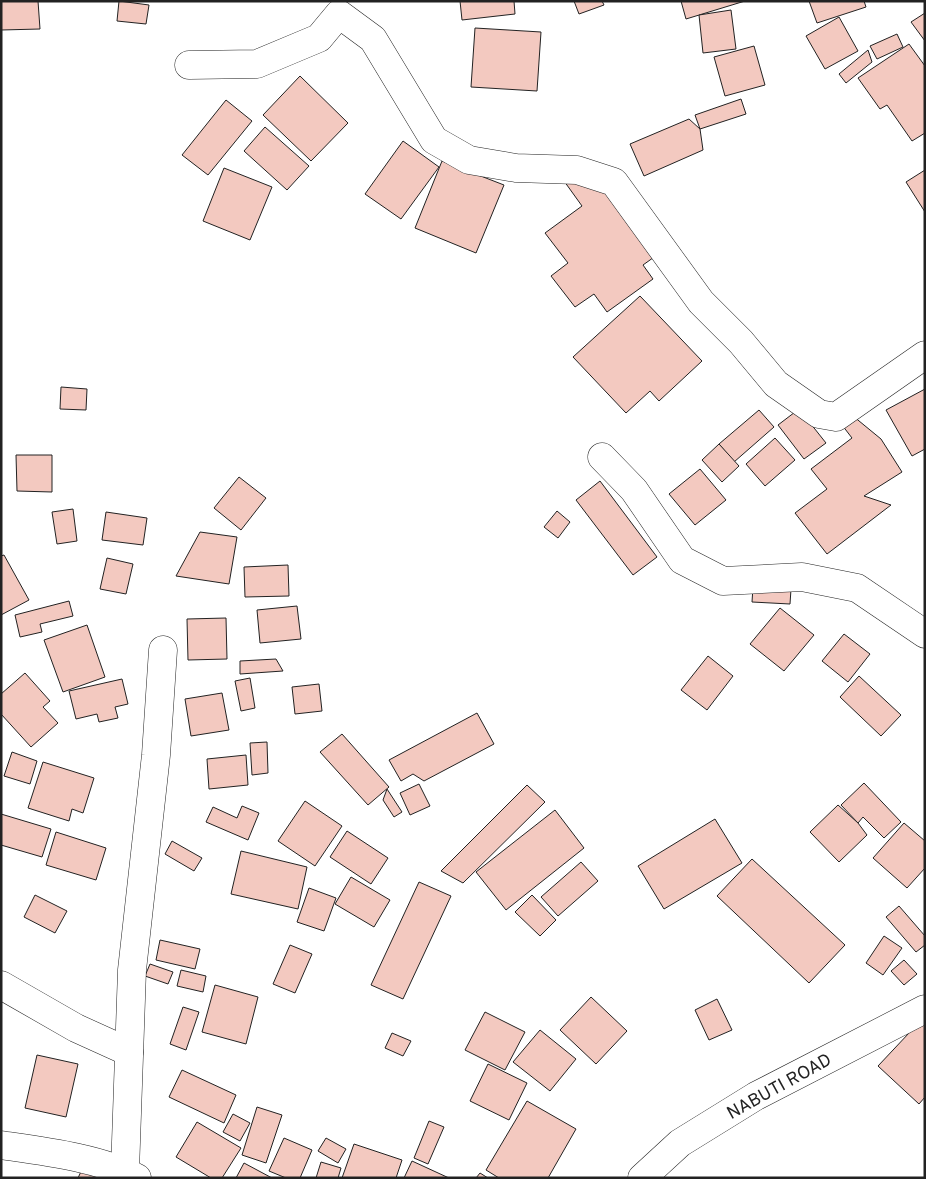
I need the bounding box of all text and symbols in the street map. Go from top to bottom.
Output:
street label: NABUTI ROAD [723,1049,836,1126]

